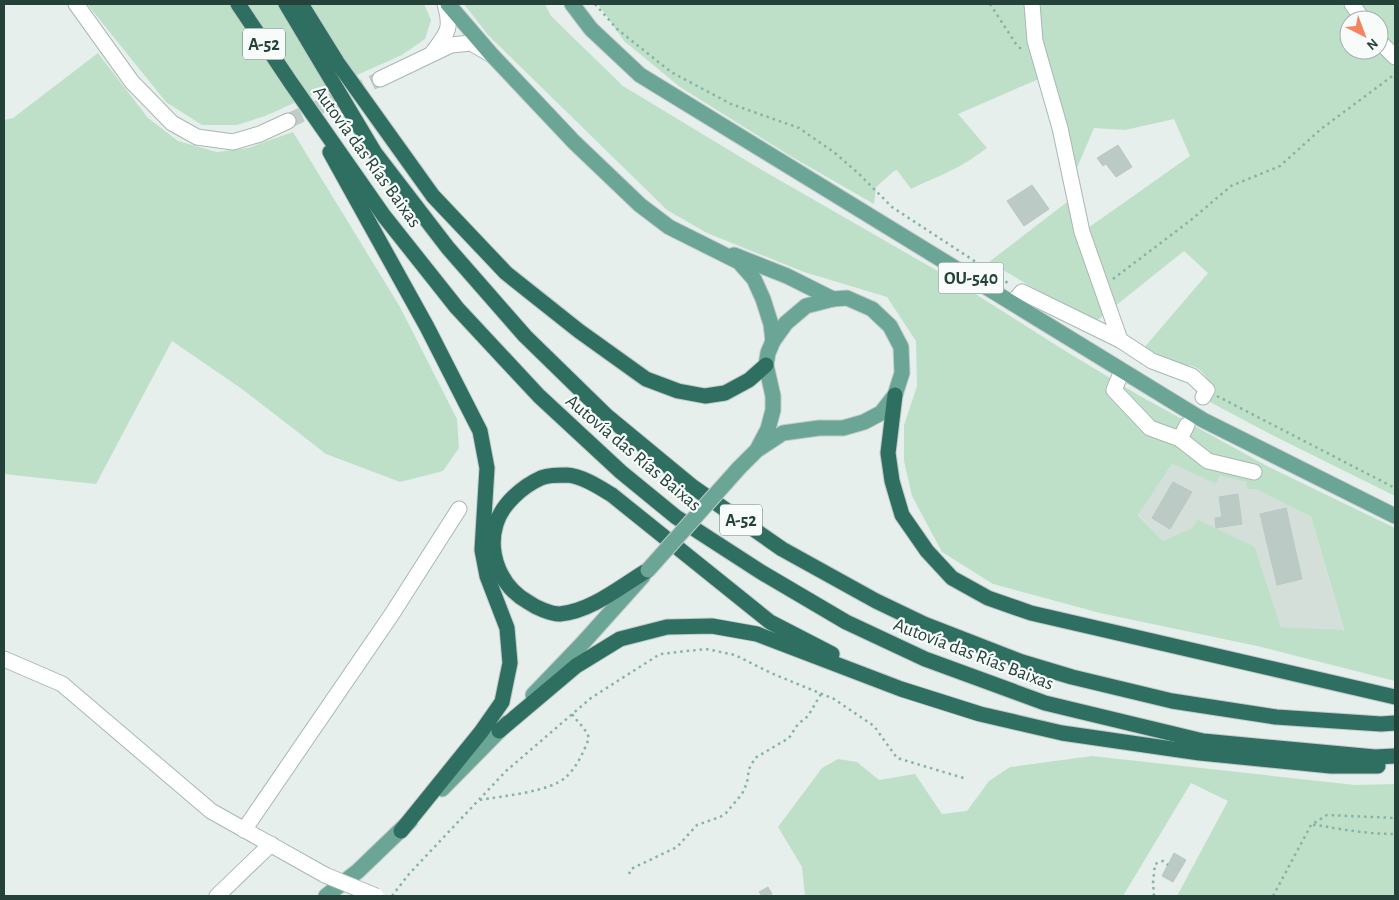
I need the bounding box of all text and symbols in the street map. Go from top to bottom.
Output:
north arrow [1339,10,1389,60]
road number: A-52 [243,29,285,60]
text: N [1364,35,1380,52]
street label: Autovía das Rías Baixas [309,83,424,231]
road number: OU-540 [938,262,1004,294]
street label: Autovía das Rías Baixas [562,391,704,515]
road number: A-52 [720,504,762,536]
street label: Autovía das Rías Baixas [891,615,1056,694]

